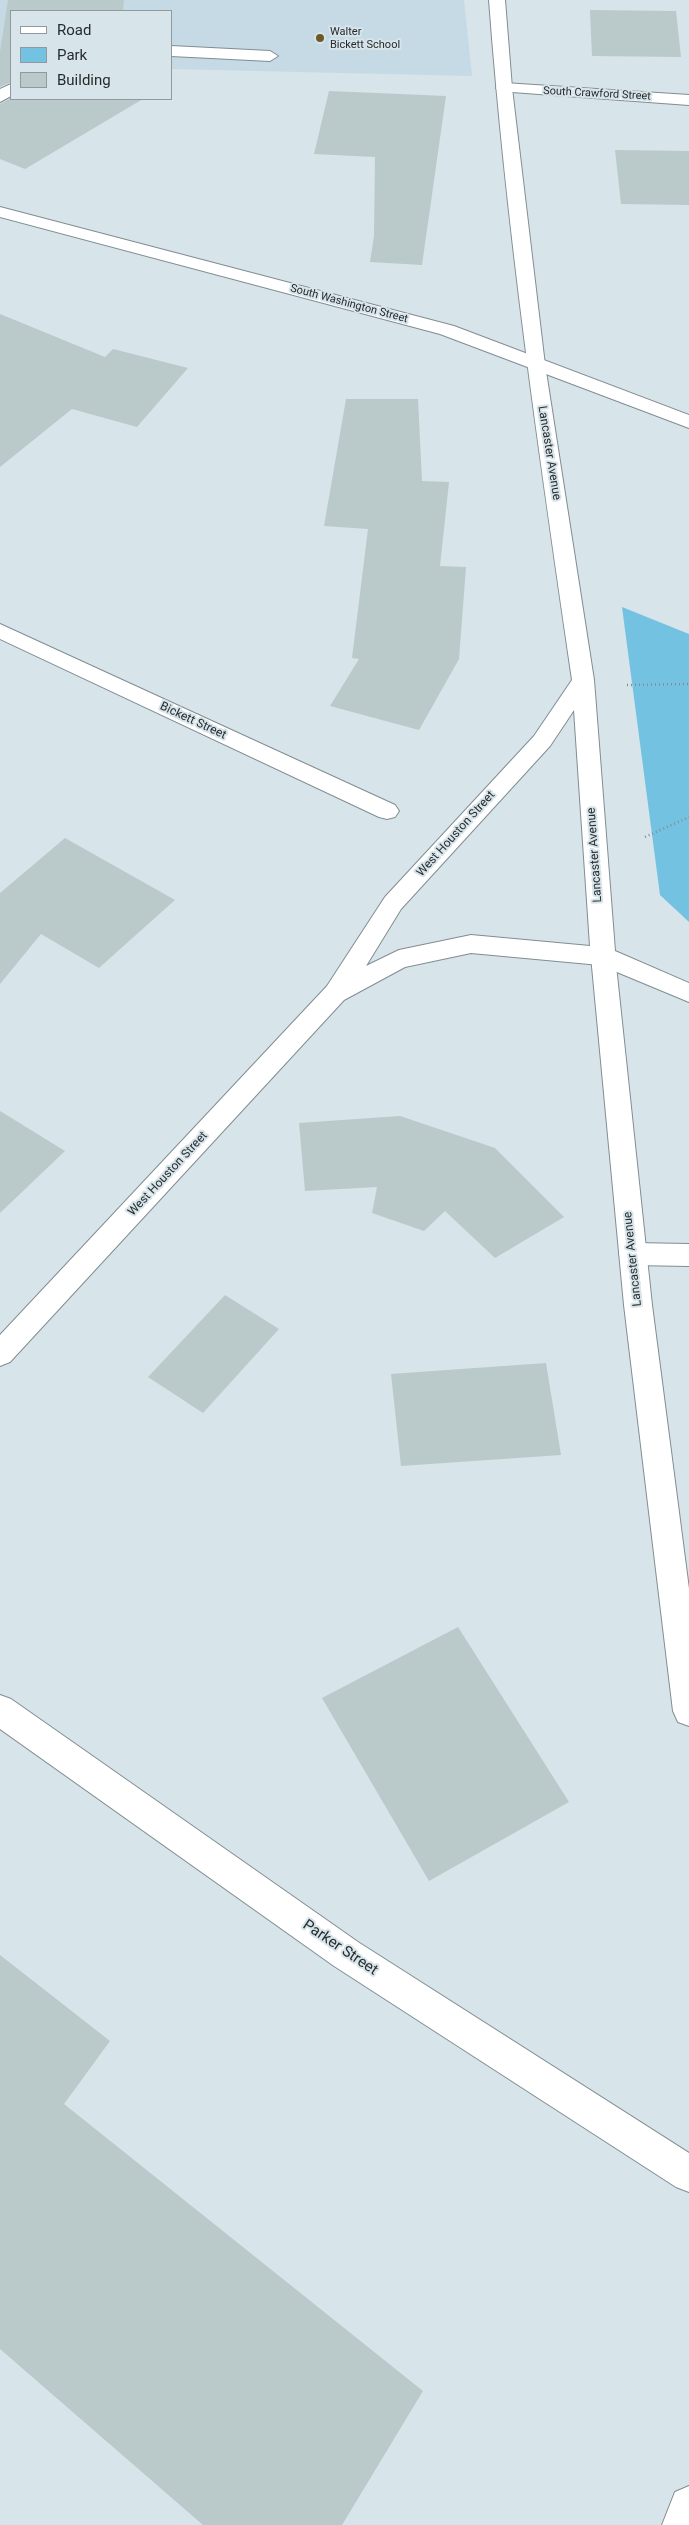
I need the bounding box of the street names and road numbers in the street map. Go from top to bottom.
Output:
street label: South Crawford Street [543,85,651,103]
street label: South Washington Street [289,282,409,326]
street label: Lancaster Avenue [534,405,564,501]
street label: Bickett Street [158,699,228,743]
street label: West Houston Street [414,788,498,880]
street label: Lancaster Avenue [584,807,606,903]
street label: West Houston Street [125,1129,211,1219]
street label: Lancaster Avenue [621,1211,645,1307]
street label: Parker Street [299,1916,381,1980]

